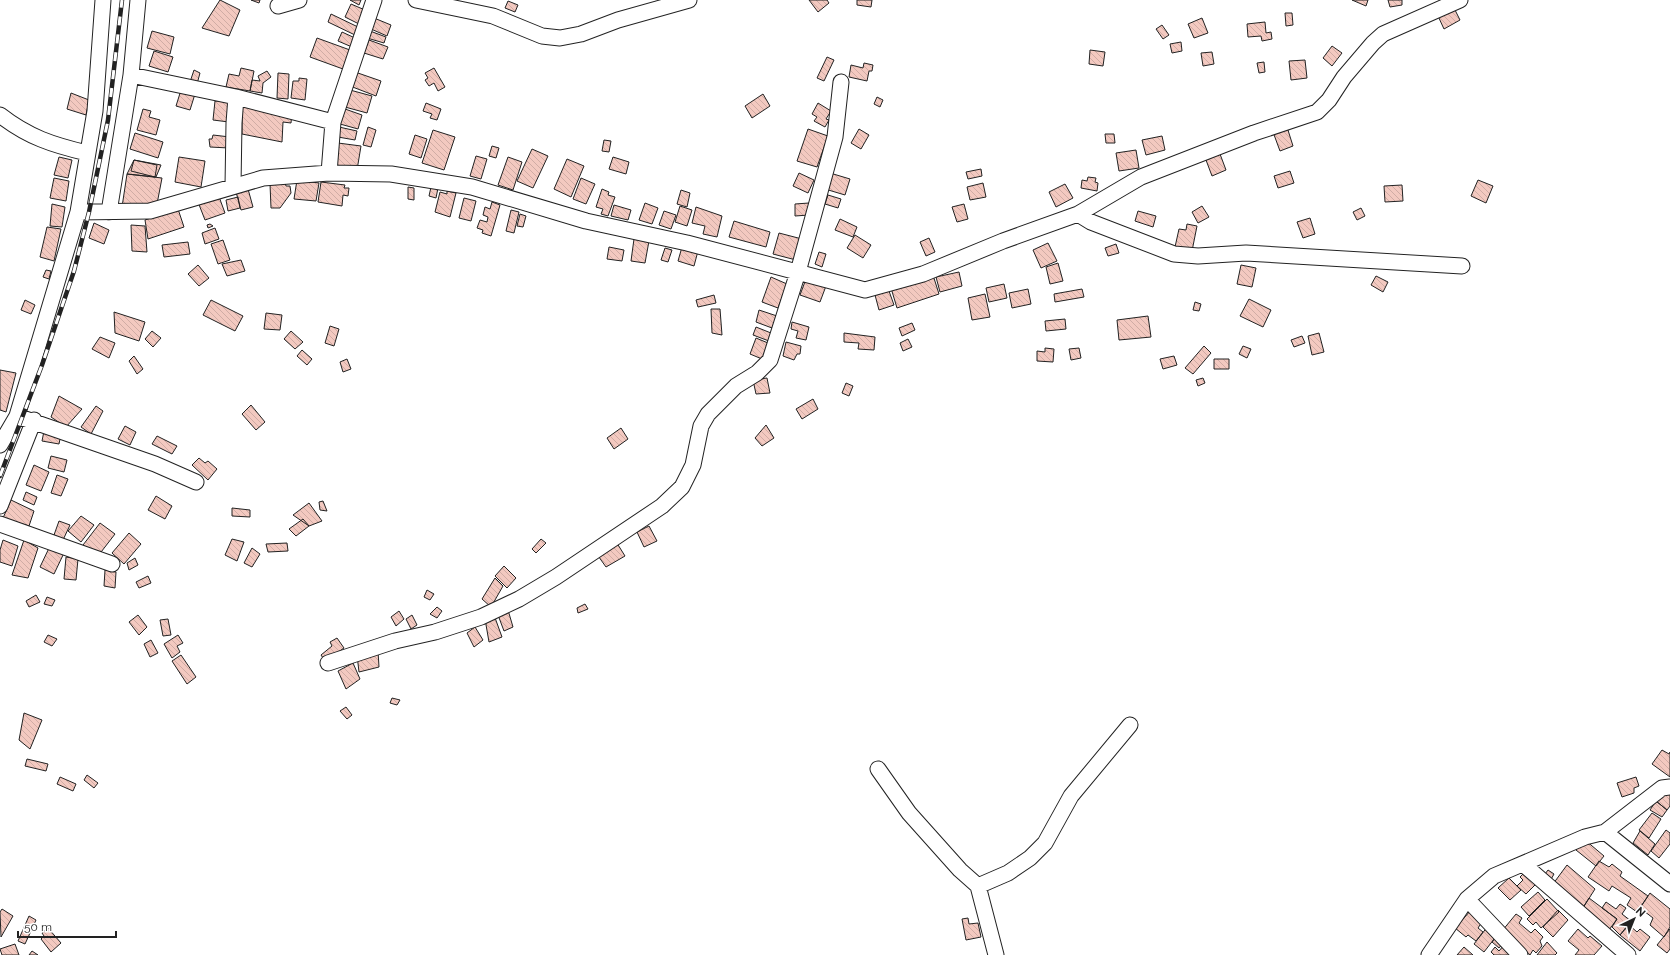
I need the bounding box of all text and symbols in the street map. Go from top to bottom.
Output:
north arrow [1614,899,1654,939]
text: N [1633,904,1648,920]
scale bar [18,913,116,939]
text: 50 m [24,920,52,934]

